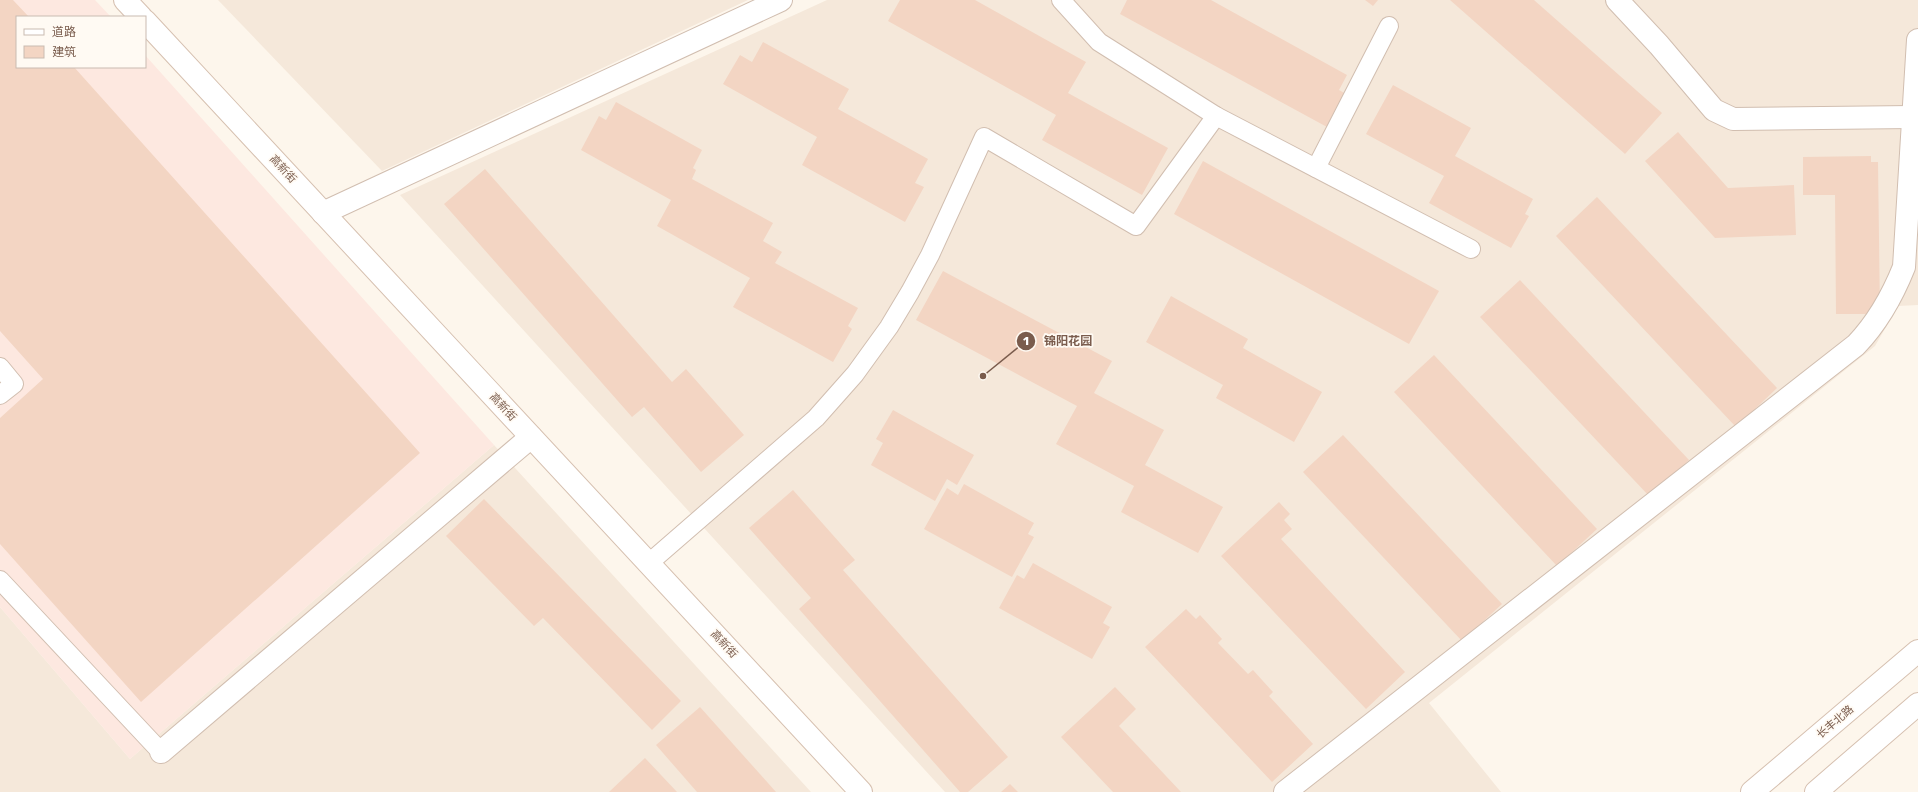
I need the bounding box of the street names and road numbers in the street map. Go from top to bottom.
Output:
street label: 高新街 [267,152,299,186]
street label: 高新街 [487,390,519,424]
street label: 高新街 [708,627,740,661]
street label: 长丰北路 [1814,703,1856,741]

